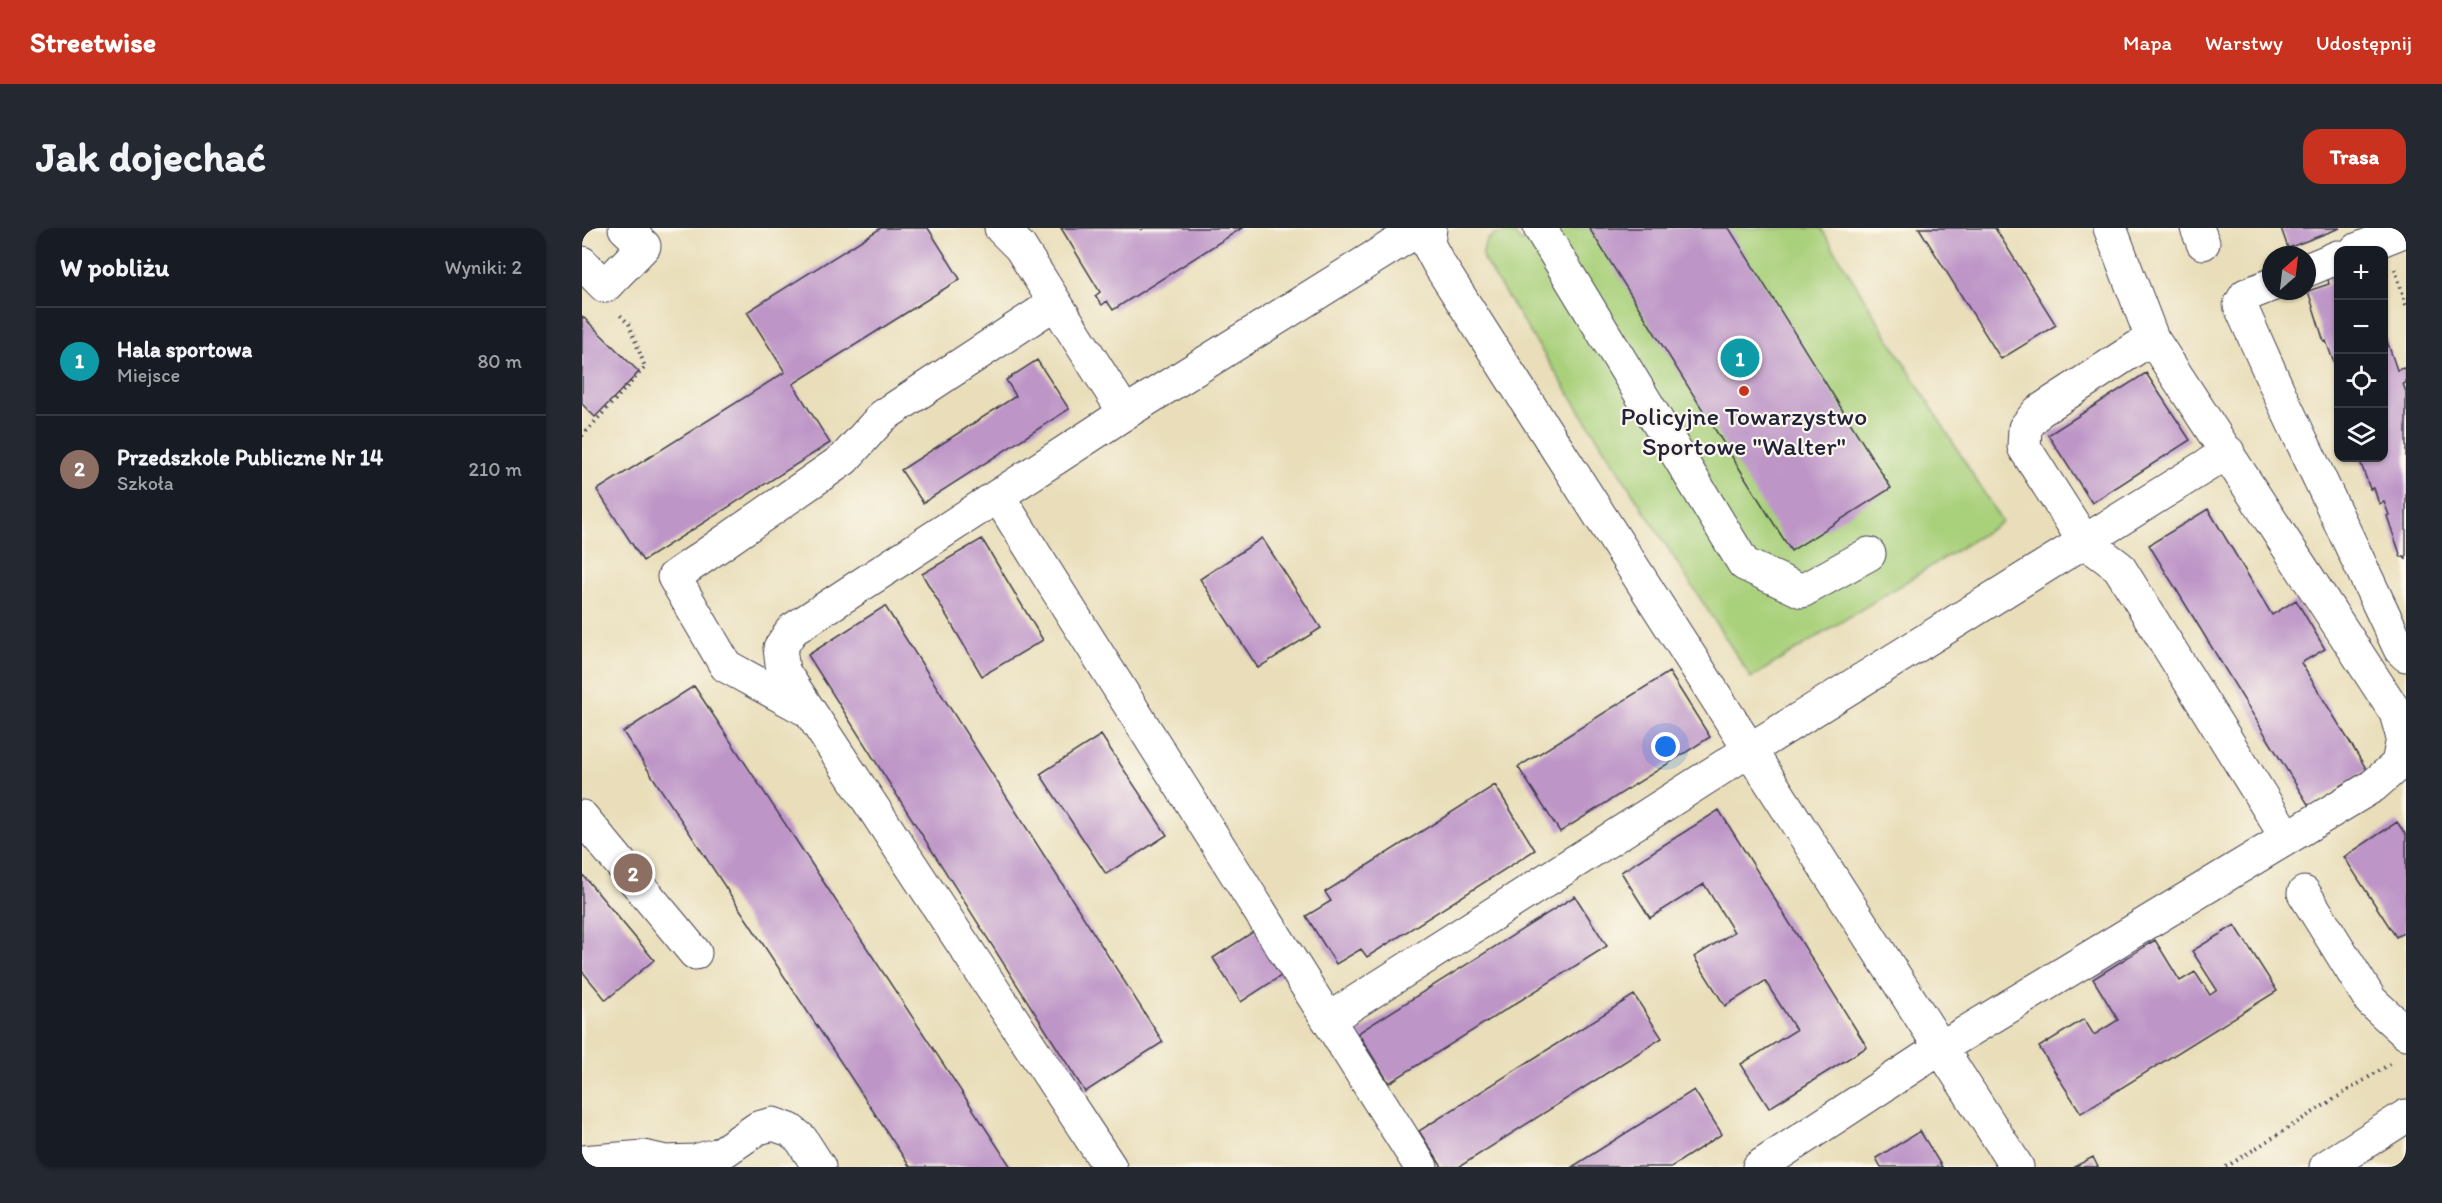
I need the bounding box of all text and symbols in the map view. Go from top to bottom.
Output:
text: Streetwise [30,25,156,59]
text: Mapa [2123,30,2172,55]
text: Warstwy [2205,30,2283,55]
text: Udostępnij [2316,30,2412,55]
button: Trasa [2303,129,2406,184]
text: Jak dojechać [36,131,266,182]
north arrow [2262,246,2316,300]
map controls [2334,246,2388,462]
button: + [2334,246,2388,300]
text: W pobliżu [60,251,169,283]
text: Wyniki: 2 [445,255,522,279]
button: − [2334,300,2388,354]
text: Hala sportowa [117,336,252,363]
pin: 1 [1720,336,1760,380]
text: 1 [75,349,84,373]
text: 80 m [477,349,522,373]
button: locate [2334,354,2388,408]
text: Miejsce [117,363,180,387]
marker: Policyjne Towarzystwo Sportowe "Walter" [1737,384,1751,398]
place label: Policyjne Towarzystwo Sportowe "Walter" [1621,400,1867,462]
button: layers [2334,408,2388,462]
text: Przedszkole Publiczne Nr 14 [117,444,383,471]
text: 2 [74,457,85,481]
text: 210 m [469,457,522,481]
text: Szkoła [117,471,174,495]
your location [1651,732,1680,761]
pin: 2 [614,850,652,896]

